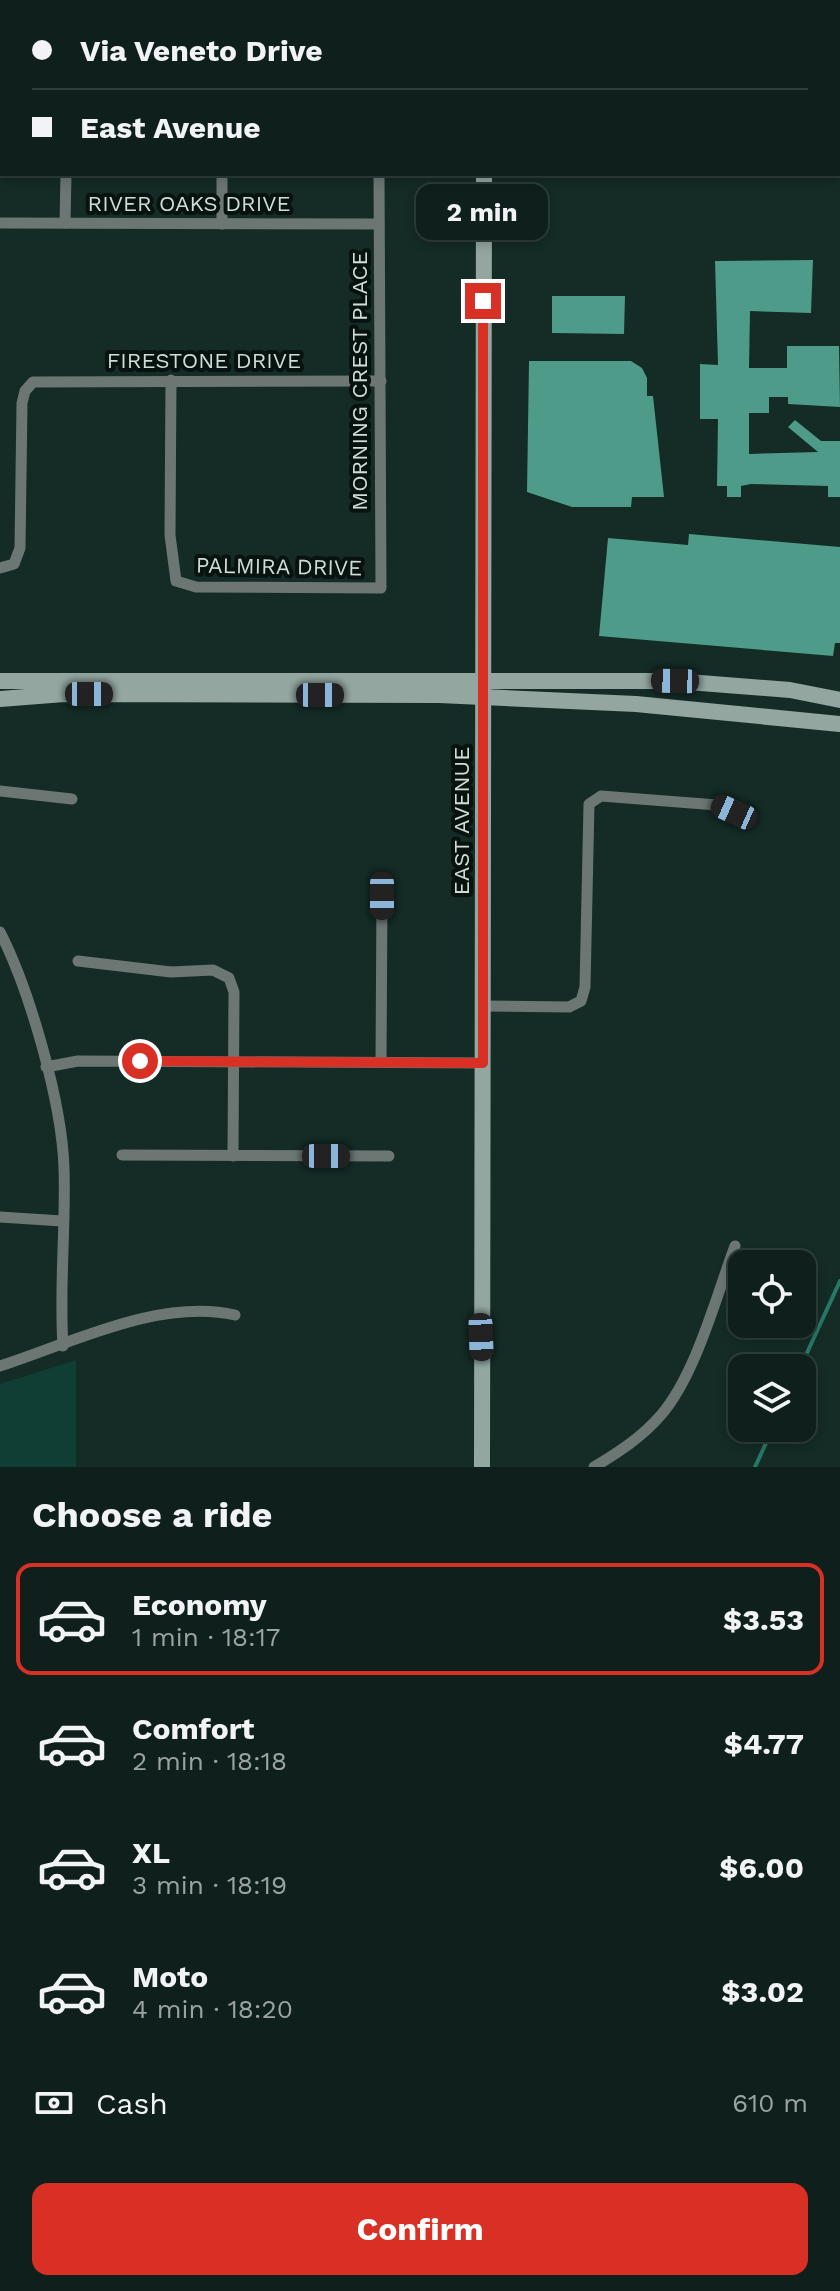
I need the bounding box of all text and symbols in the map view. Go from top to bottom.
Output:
text: Via Veneto Drive [80,33,323,68]
text: East Avenue [80,110,261,145]
callout: 2 min [417,185,549,241]
street label: RIVER OAKS DRIVE [88,191,290,216]
text: 2 min [446,197,518,227]
street label: MORNING CREST PLACE [347,251,372,511]
route end [465,283,501,319]
street label: FIRESTONE DRIVE [107,348,301,373]
street label: PALMIRA DRIVE [196,553,362,580]
car [651,669,699,693]
car [65,682,113,706]
car [296,683,344,707]
street label: EAST AVENUE [449,747,474,895]
car [707,791,761,833]
car [370,872,394,920]
route start [122,1043,158,1079]
car [302,1144,350,1168]
map controls [728,1250,816,1442]
button: locate [728,1250,816,1338]
car [468,1313,494,1361]
button: layers [728,1354,816,1442]
text: Choose a ride [32,1494,272,1536]
icon: car [36,1583,108,1655]
text: Economy [132,1587,267,1622]
text: $3.53 [723,1602,804,1637]
text: 1 min · 18:17 [132,1622,280,1652]
icon: car [36,1707,108,1779]
text: Comfort [132,1711,254,1746]
text: $4.77 [724,1726,804,1761]
text: 2 min · 18:18 [132,1746,287,1776]
icon: car [36,1831,108,1903]
text: XL [132,1835,170,1870]
text: $6.00 [719,1850,804,1885]
text: 3 min · 18:19 [132,1870,287,1900]
icon: car [36,1955,108,2027]
text: Moto [132,1959,208,1994]
text: $3.02 [721,1974,804,2009]
text: 4 min · 18:20 [132,1994,293,2024]
icon: cash [32,2081,76,2125]
text: Cash [96,2086,168,2121]
text: 610 m [732,2088,808,2118]
button: Confirm [32,2183,808,2275]

